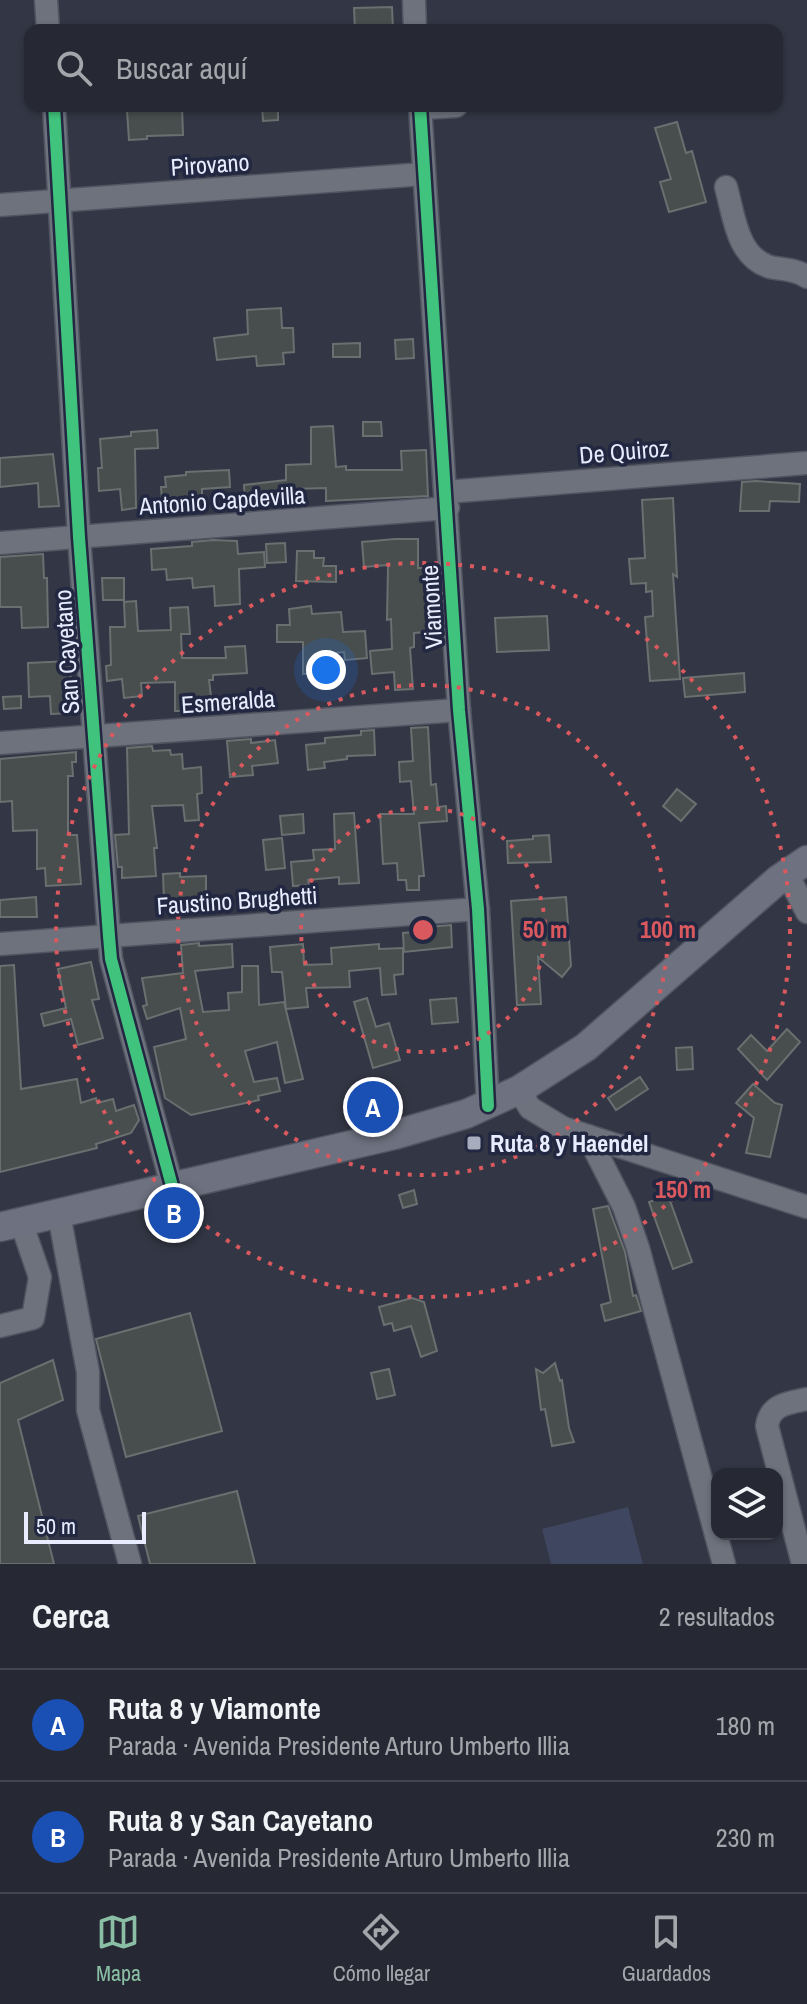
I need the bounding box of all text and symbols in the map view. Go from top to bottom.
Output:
search box [24,24,783,112]
icon: search [52,46,96,90]
text: Buscar aquí [116,48,247,88]
street label: Pirovano [170,145,250,183]
street label: De Quiroz [578,431,670,471]
street label: Antonio Capdevilla [137,478,306,522]
street label: Viamonte [413,564,449,650]
street label: San Cayetano [46,589,86,715]
your location [306,650,346,690]
street label: Esmeralda [180,682,276,720]
street label: Faustino Brughetti [156,878,318,922]
text: 50 m [523,913,567,945]
text: 100 m [640,913,696,945]
centre of rings [409,916,437,944]
pin: A [347,1077,399,1137]
place label: Ruta 8 y Haendel [490,1127,649,1159]
marker: Ruta 8 y Haendel [465,1134,483,1152]
text: 150 m [655,1173,711,1205]
pin: B [148,1183,200,1243]
map controls [711,1468,783,1540]
button: layers [711,1468,783,1540]
scale bar [24,1508,146,1544]
text: 50 m [36,1511,76,1541]
text: Cerca [32,1593,110,1639]
text: 2 resultados [659,1599,775,1634]
text: Ruta 8 y Viamonte [108,1688,321,1728]
text: A [50,1708,66,1743]
text: 180 m [716,1708,775,1743]
text: Parada · Avenida Presidente Arturo Umberto Illia [108,1728,570,1763]
text: Ruta 8 y San Cayetano [108,1800,373,1840]
text: B [50,1820,66,1855]
text: 230 m [716,1820,775,1855]
text: Parada · Avenida Presidente Arturo Umberto Illia [108,1840,570,1875]
tab: Mapa [96,1910,141,1988]
tab: Cómo llegar [333,1910,430,1988]
tab: Guardados [622,1910,711,1988]

